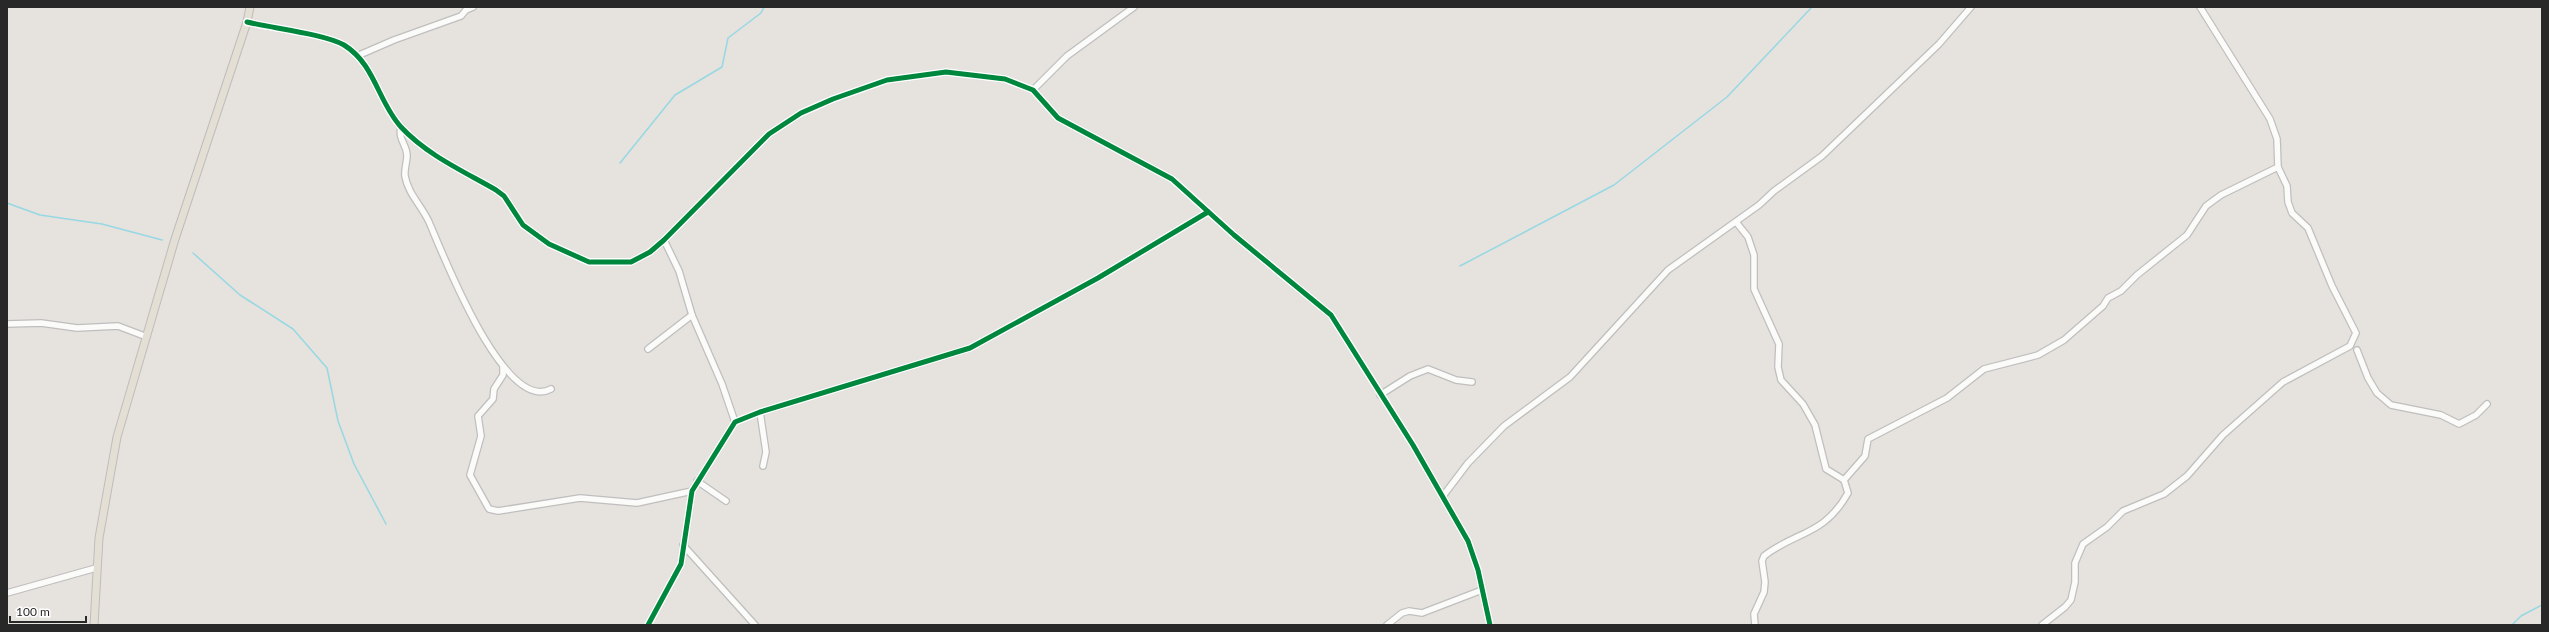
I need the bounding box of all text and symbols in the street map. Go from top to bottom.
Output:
scale bar [10,598,86,624]
text: 100 m [16,604,50,619]

